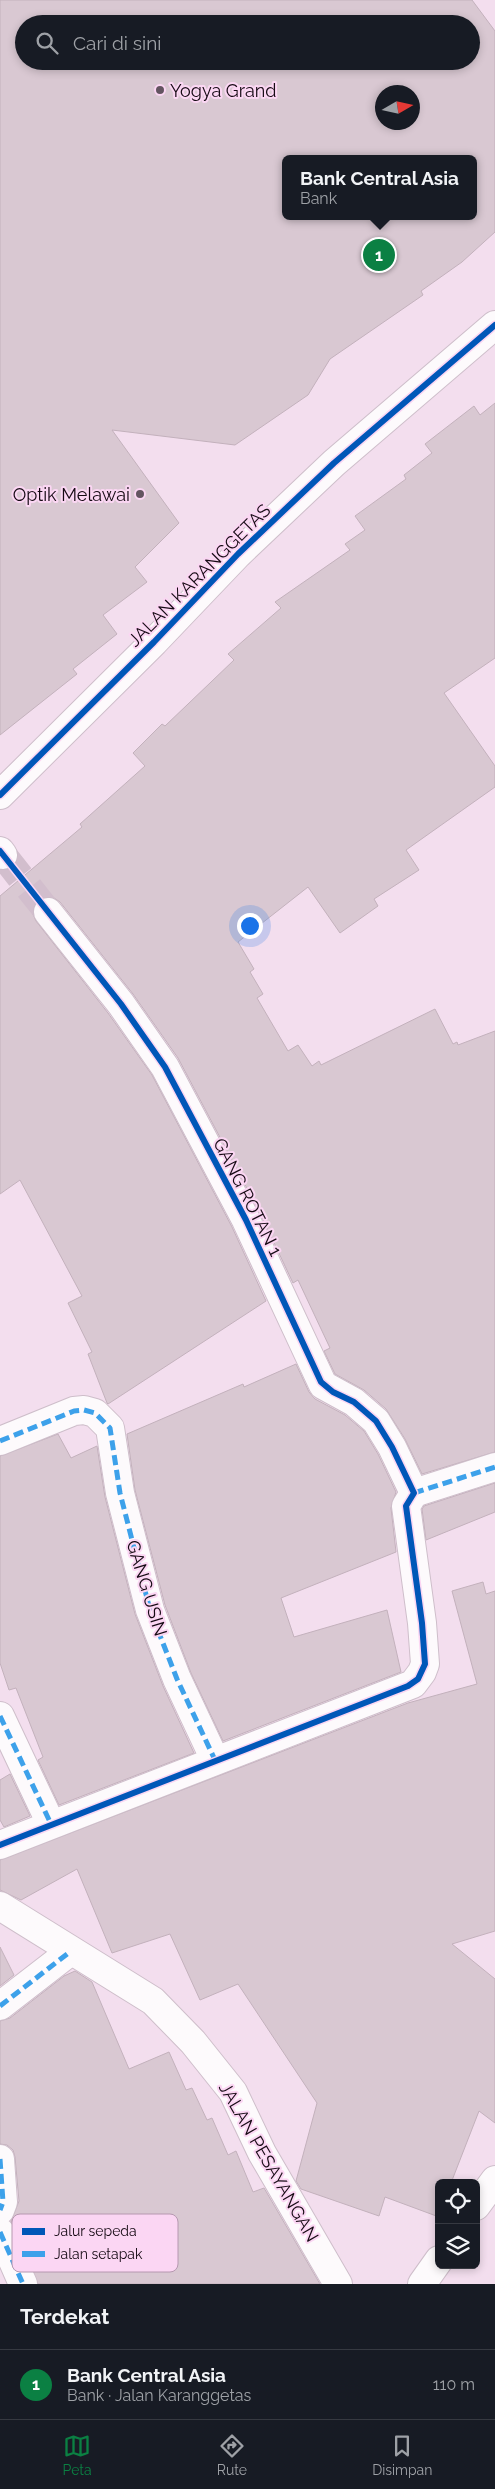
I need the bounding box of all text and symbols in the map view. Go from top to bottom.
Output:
search box [15,15,480,70]
icon: search [33,29,61,57]
text: Cari di sini [73,32,161,54]
place label: Yogya Grand [170,80,276,101]
marker: Yogya Grand [154,84,166,96]
north arrow [375,85,420,130]
popup [282,155,477,220]
text: Bank Central Asia [300,167,459,189]
text: Bank [300,189,337,208]
pin: 1 [363,236,395,274]
place label: Optik Melawai [13,484,130,505]
marker: Optik Melawai [134,488,146,500]
street label: JALAN KARANGGETAS [123,499,275,651]
your location [237,913,263,939]
street label: GANG ROTAN 1 [209,1135,287,1260]
street label: GANG USIN [122,1537,172,1639]
street label: JALAN PESAYANGAN [215,2079,323,2245]
map controls [435,2179,480,2269]
button: locate [435,2179,480,2224]
legend [12,2214,178,2272]
text: Jalur sepeda [54,2223,137,2239]
button: layers [435,2224,480,2269]
text: Jalan setapak [54,2246,143,2262]
text: Terdekat [20,2304,109,2329]
text: Bank Central Asia [67,2364,226,2386]
text: 1 [32,2375,40,2394]
text: 110 m [433,2375,475,2394]
text: Bank · Jalan Karanggetas [67,2386,251,2405]
tab: Peta [63,2432,92,2478]
tab: Rute [217,2432,247,2478]
tab: Disimpan [372,2432,432,2478]

